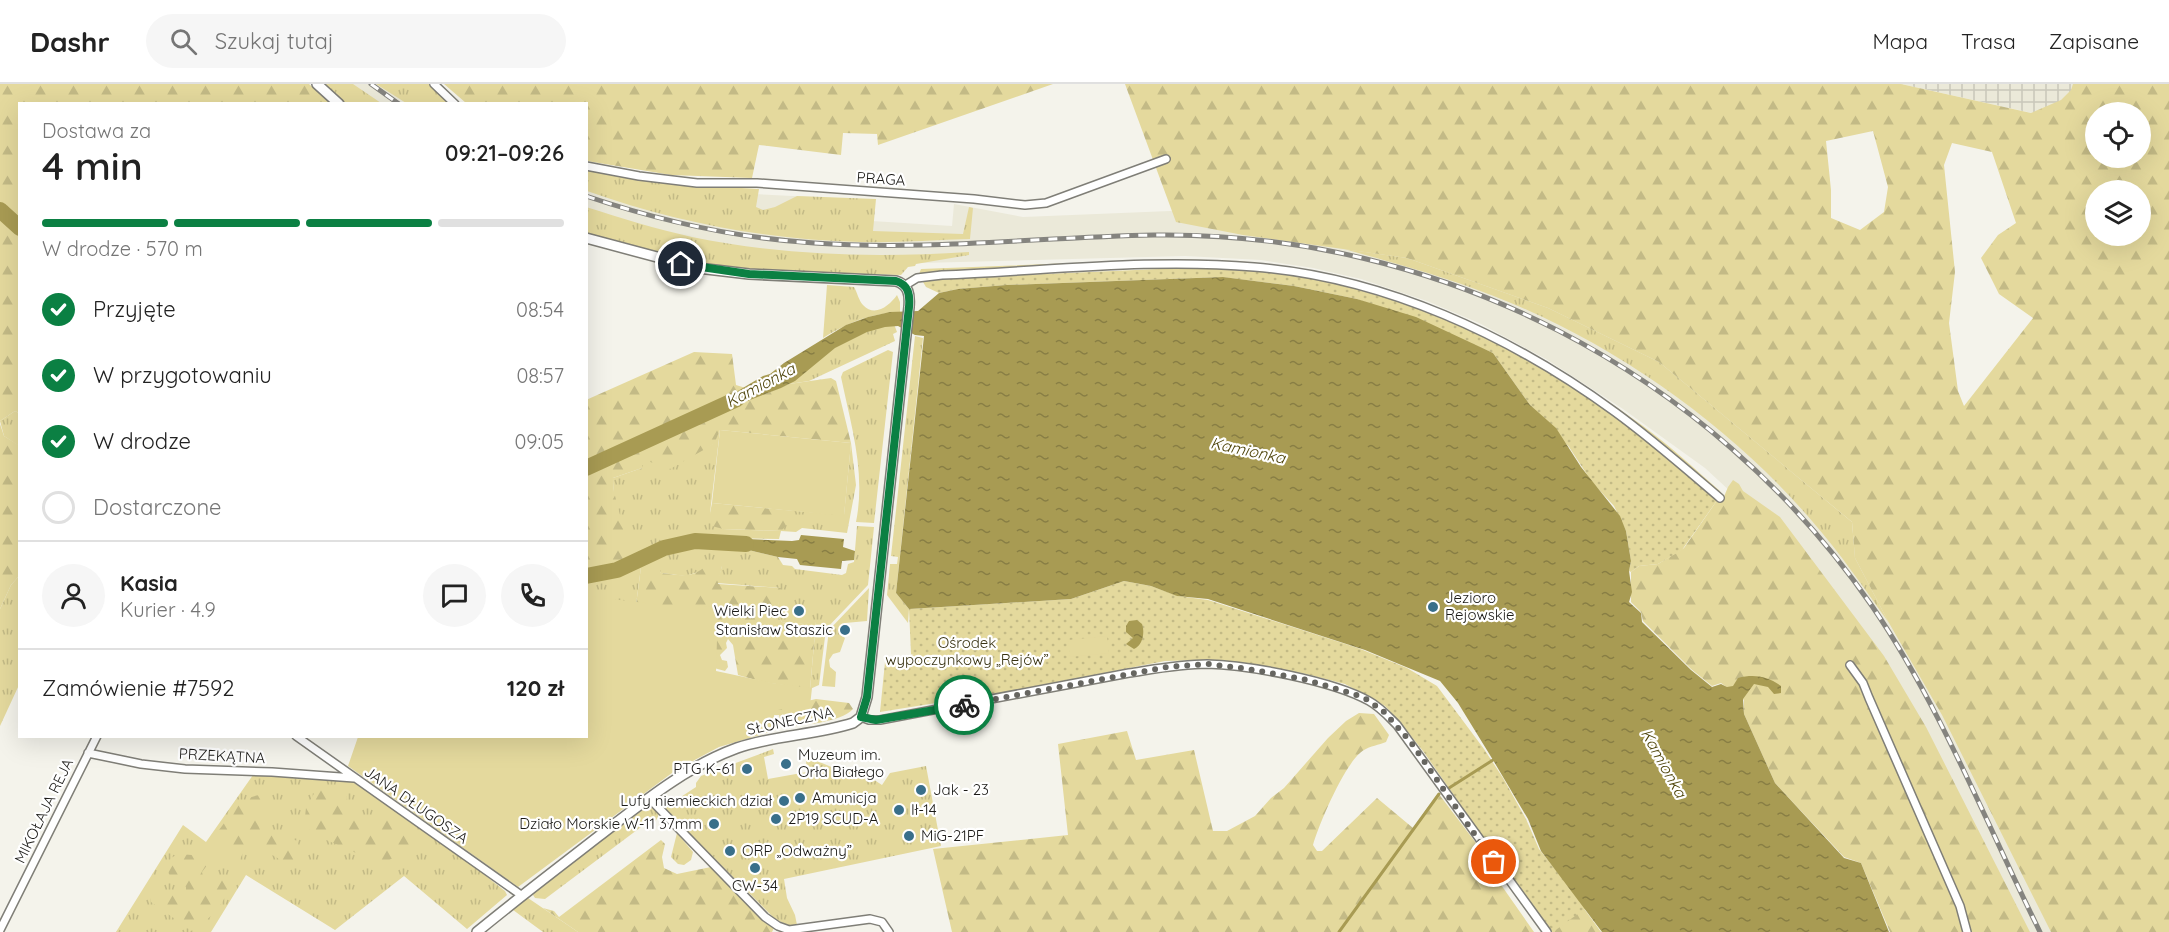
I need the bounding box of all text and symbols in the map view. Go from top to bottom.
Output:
search box [146,14,566,68]
text: Dashr [30,24,110,59]
icon: search [167,25,200,58]
text: Szukaj tutaj [215,27,334,55]
text: Mapa [1873,28,1928,54]
text: Trasa [1961,28,2016,54]
text: Zapisane [2049,28,2139,54]
map controls [2085,102,2151,246]
button: locate [2085,102,2151,168]
text: Dostawa za [42,118,151,143]
text: 09:21–09:26 [445,139,564,167]
text: 4 min [42,141,143,190]
street label: PRAGA [856,167,906,190]
button: layers [2085,180,2151,246]
text: W drodze · 570 m [42,236,203,261]
pin [655,238,706,289]
icon: home [664,247,697,280]
icon: check [42,293,75,326]
text: Przyjęte [93,295,176,323]
text: 08:54 [516,297,564,322]
water label: Kamionka [722,358,799,412]
icon: check [42,359,75,392]
text: W przygotowaniu [93,361,272,389]
text: 08:57 [516,363,564,388]
icon: check [42,425,75,458]
text: W drodze [93,427,191,455]
text: 09:05 [514,429,564,454]
water label: Kamionka [1209,432,1288,468]
text: Dostarczone [93,493,222,521]
button: person [42,564,105,627]
button: chat [423,564,486,627]
button: phone [501,564,564,627]
text: Kasia [120,569,178,597]
place label: Jezioro Rejowskie [1445,588,1515,624]
text: Kurier · 4.9 [120,597,216,622]
marker: Jezioro Rejowskie [1426,600,1440,614]
place label: Wielki Piec [714,601,787,620]
marker: Wielki Piec [792,604,806,618]
place label: Stanisław Staszic [716,620,833,639]
marker: Stanisław Staszic [838,623,852,637]
park label: Ośrodek wypoczynkowy „Rejów” [885,633,1049,669]
text: Zamówienie #7592 [42,674,235,702]
text: 120 zł [507,674,564,702]
courier [934,675,994,735]
icon: bike [948,689,981,722]
street label: SŁONECZNA [745,702,835,739]
water label: Kamionka [1637,725,1692,802]
street label: PRZEKĄTNA [178,744,266,767]
place label: Muzeum im. Orła Białego [798,745,884,781]
street label: MIKOŁAJA REJA [10,755,77,866]
marker: Muzeum im. Orła Białego [779,757,793,771]
place label: PTG K-61 [673,759,735,778]
street label: JANA DŁUGOSZA [361,762,472,848]
marker: PTG K-61 [740,762,754,776]
place label: Jak - 23 [933,780,989,799]
marker: Jak - 23 [914,783,928,797]
place label: Amunicja [812,788,877,807]
place label: Lufy niemieckich dział [620,791,773,810]
marker: Amunicja [793,791,807,805]
marker: Lufy niemieckich dział [777,794,791,808]
place label: Ił-14 [911,800,937,819]
marker: Ił-14 [892,803,906,817]
place label: 2P19 SCUD-A [788,809,879,828]
marker: 2P19 SCUD-A [769,812,783,826]
place label: Działo Morskie W-11 37mm [519,814,702,833]
marker: Działo Morskie W-11 37mm [707,817,721,831]
place label: MiG-21PF [921,826,984,845]
marker: MiG-21PF [902,829,916,843]
pin [1468,836,1519,887]
place label: ORP „Odważny” [742,841,852,860]
marker: ORP „Odważny” [723,844,737,858]
icon: bag [1477,845,1510,878]
marker: CW-34 [748,861,762,875]
place label: CW-34 [732,876,778,895]

